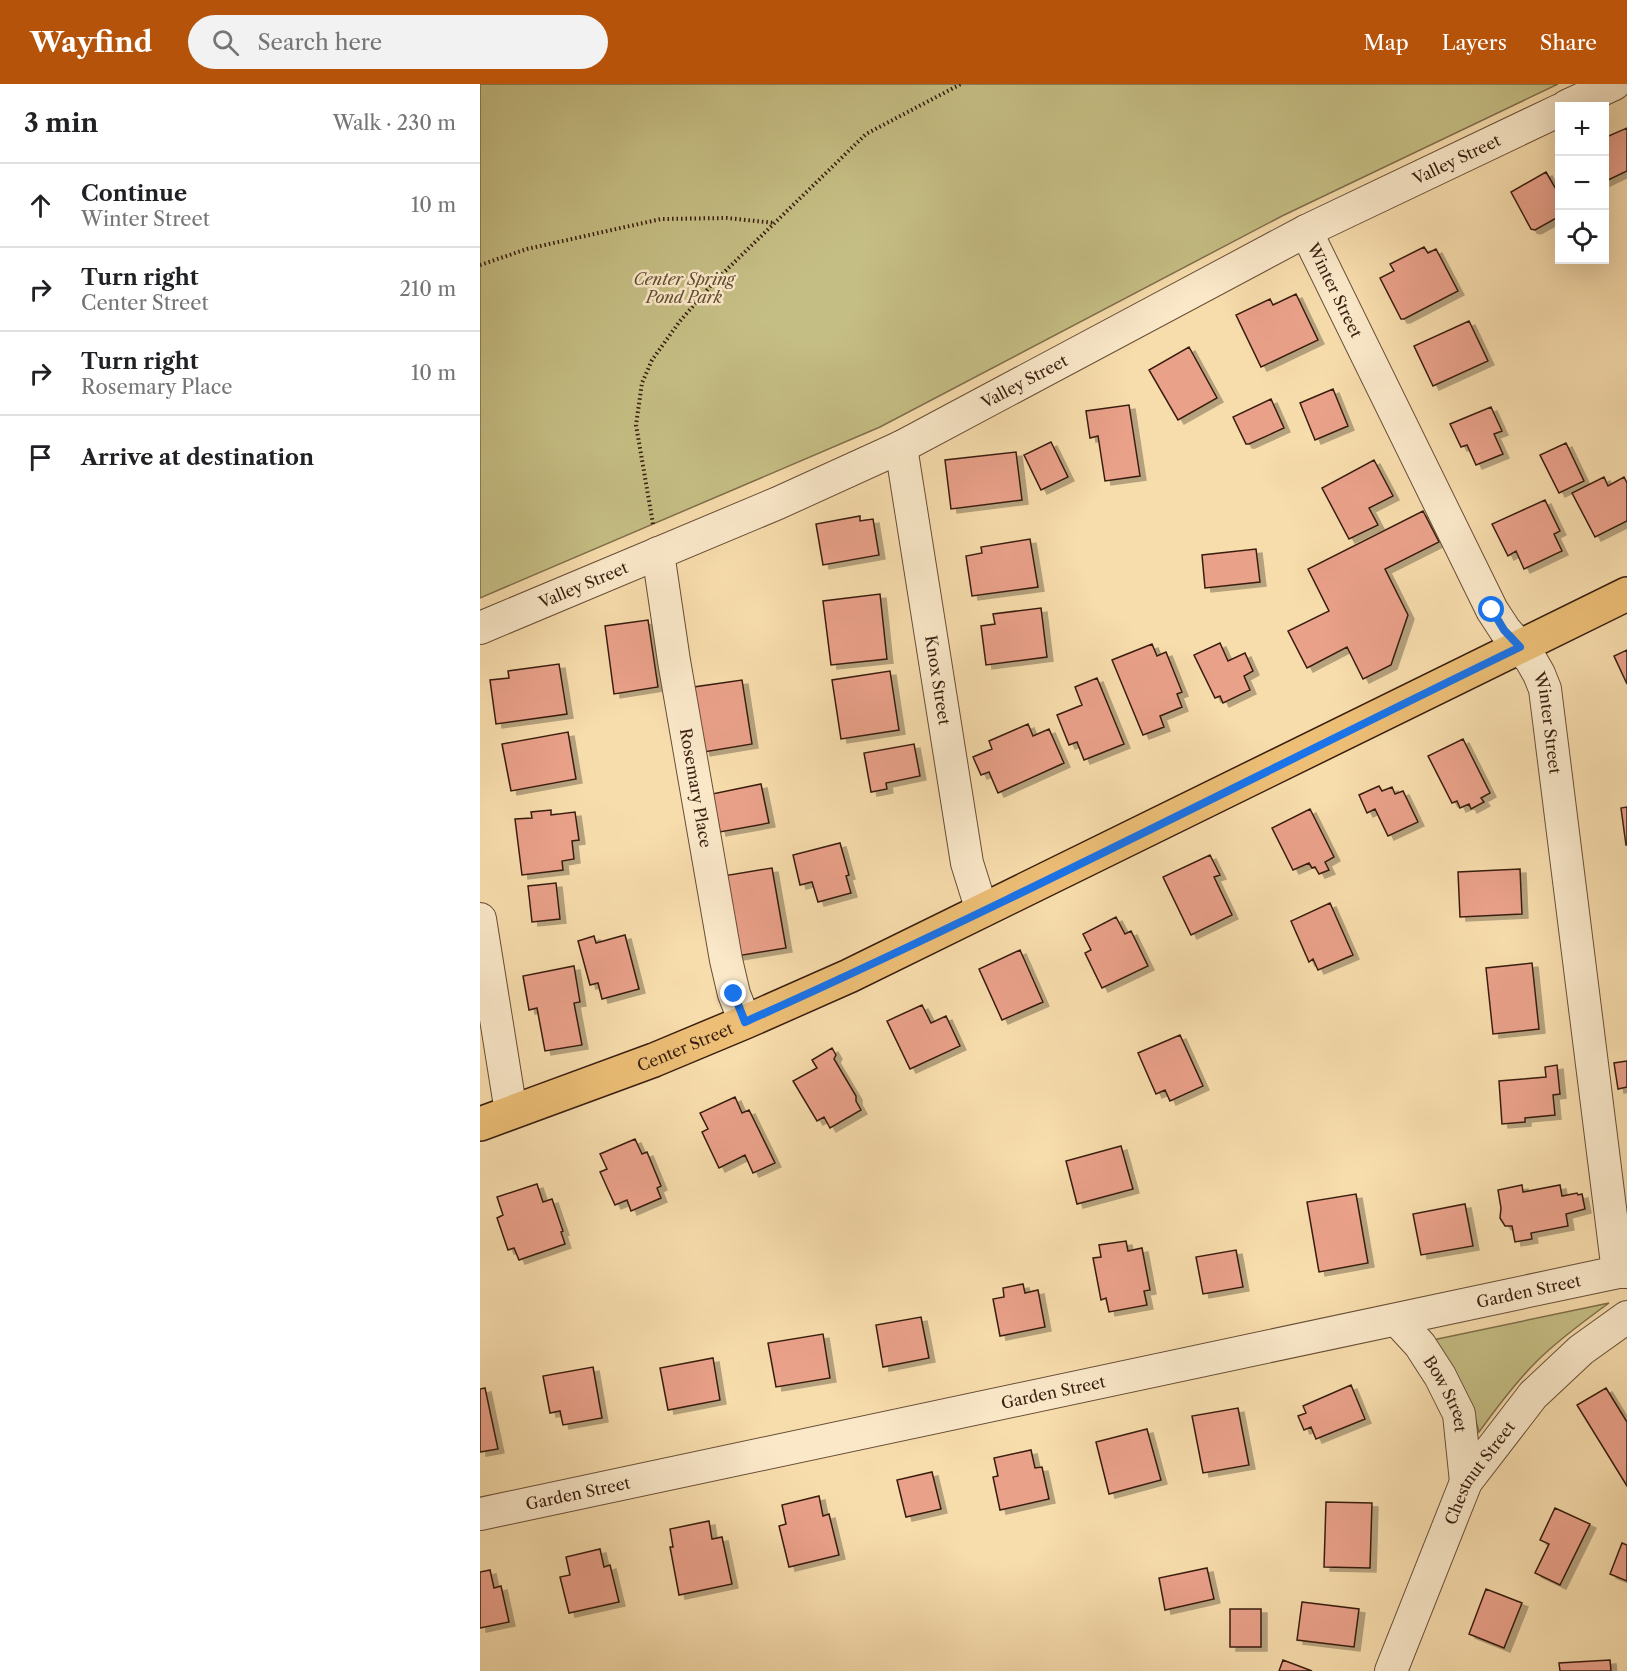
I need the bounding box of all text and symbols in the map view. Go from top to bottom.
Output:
search box [188,15,608,69]
text: Wayfind [30,25,152,59]
icon: search [209,26,242,59]
text: Search here [257,29,382,56]
text: Map [1364,30,1409,55]
text: Layers [1442,30,1507,55]
text: Share [1540,30,1597,55]
map controls [1555,102,1609,264]
button: + [1555,102,1609,156]
text: 3 min [24,107,98,139]
text: Walk · 230 m [333,111,456,135]
street label: Valley Street [1409,130,1504,189]
button: − [1555,156,1609,210]
text: Continue [81,180,187,207]
icon: ahead [24,189,57,222]
text: 10 m [411,193,456,217]
text: Winter Street [81,207,210,231]
button: locate [1555,210,1609,264]
street label: Winter Street [1303,239,1367,341]
text: Turn right [81,264,199,291]
park label: Center Spring Pond Park [633,269,737,307]
icon: right [24,273,57,306]
text: 210 m [399,277,456,301]
text: Center Street [81,291,208,315]
text: Turn right [81,348,199,375]
street label: Valley Street [977,350,1071,413]
icon: right [24,357,57,390]
text: 10 m [411,361,456,385]
text: Rosemary Place [81,375,232,399]
icon: arrive [24,441,57,474]
text: Arrive at destination [81,444,314,471]
street label: Valley Street [535,557,631,613]
route start [1478,596,1504,622]
street label: Knox Street [921,634,955,727]
street label: Winter Street [1529,668,1566,775]
street label: Rosemary Place [676,726,716,849]
route end [720,980,746,1006]
street label: Center Street [634,1018,736,1075]
street label: Garden Street [1475,1270,1583,1312]
street label: Bow Street [1419,1352,1471,1433]
street label: Garden Street [999,1371,1108,1413]
street label: Chestnut Street [1440,1417,1519,1527]
street label: Garden Street [524,1472,632,1514]

